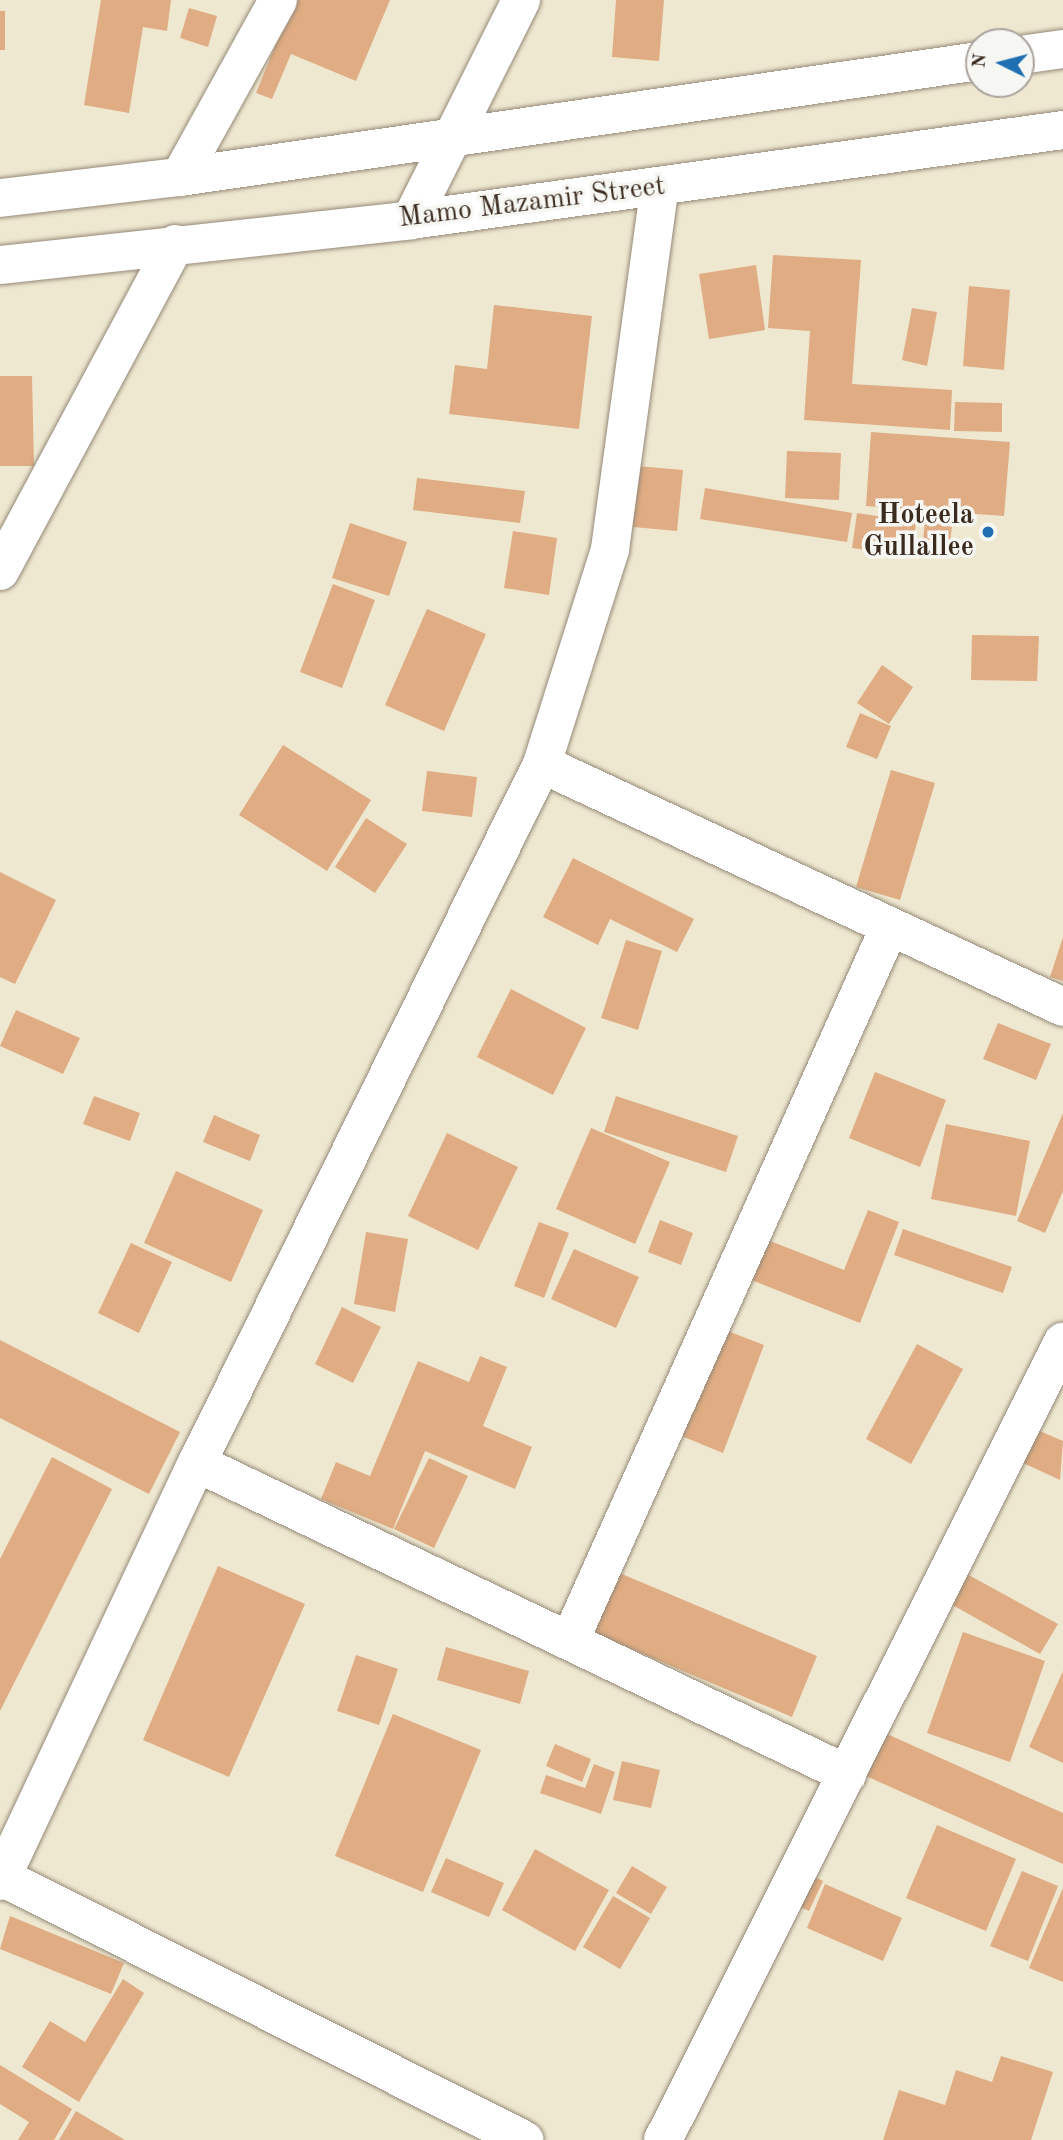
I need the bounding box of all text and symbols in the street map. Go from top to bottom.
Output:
north arrow [965,28,1035,98]
text: N [970,53,991,69]
street label: Mamo Mazamir Street [397,170,667,236]
place label: Hoteela Gullallee [863,499,974,565]
marker: Hoteela Gullallee [980,524,996,540]

